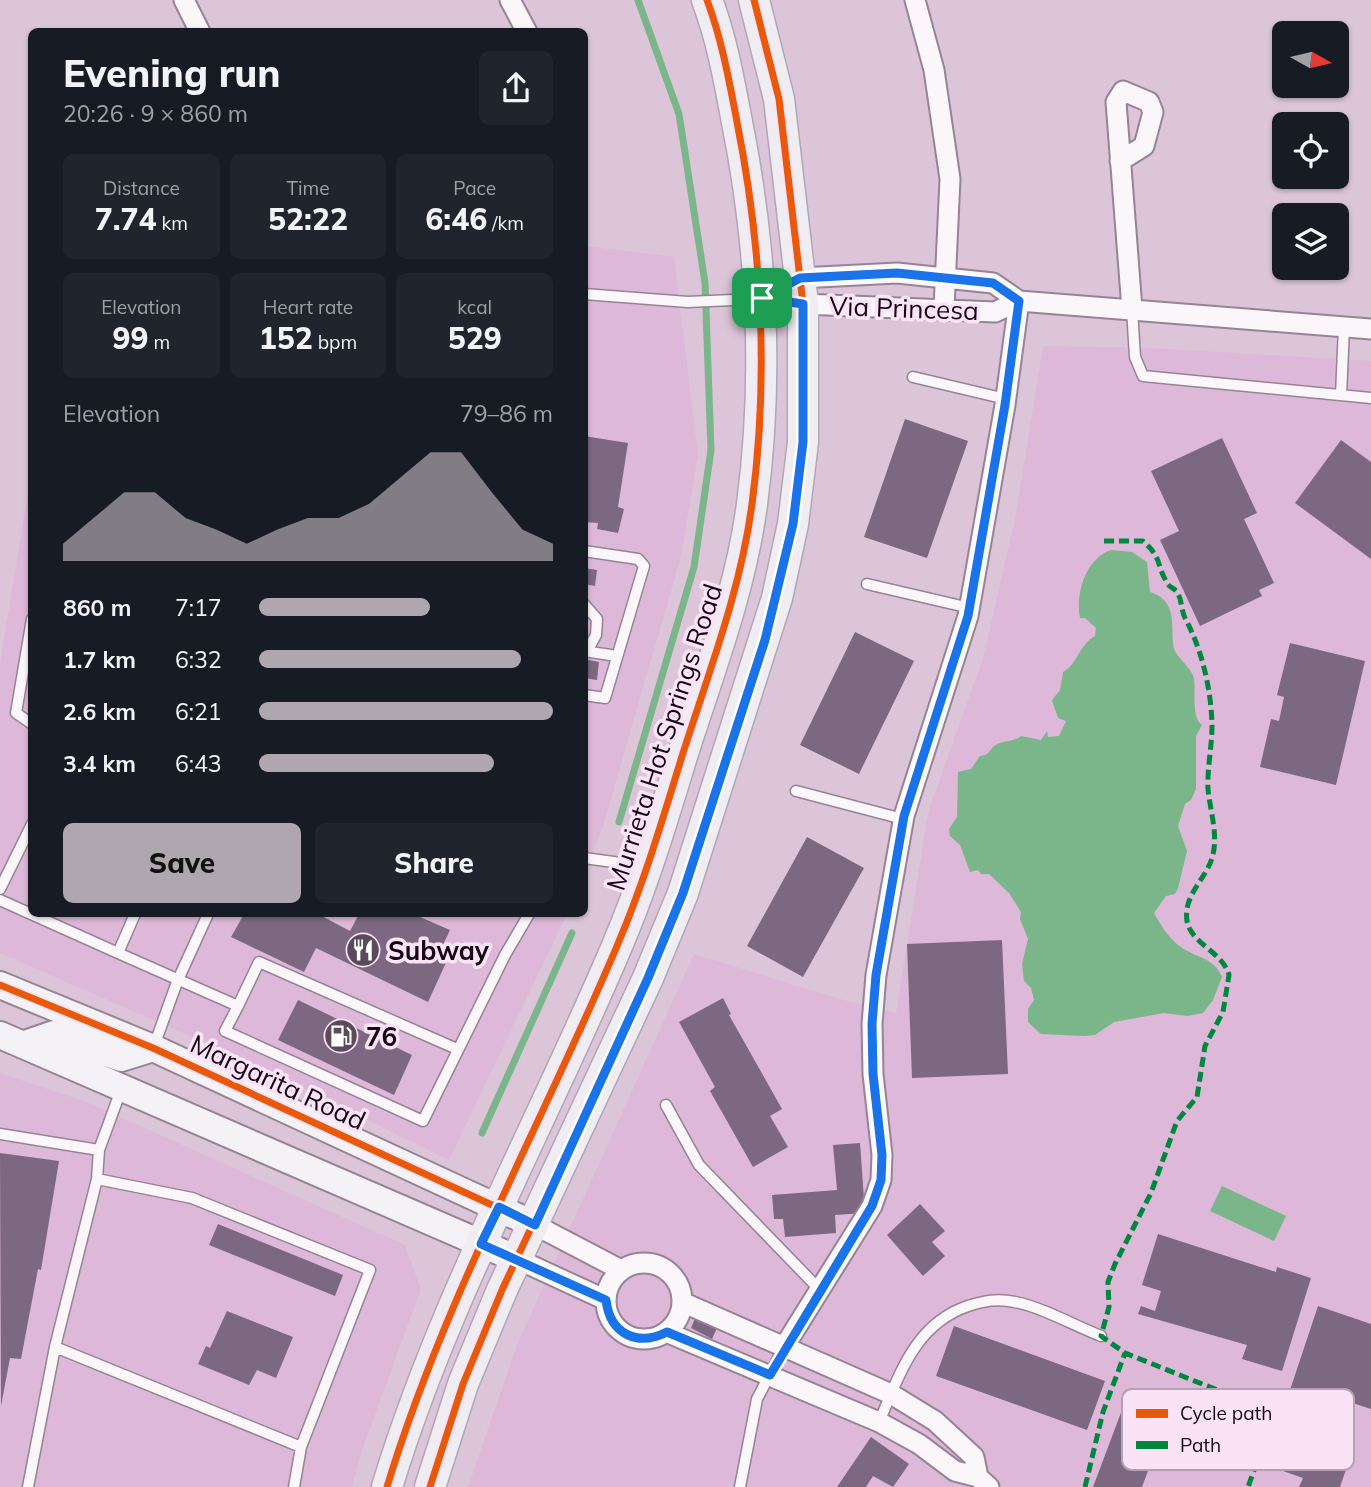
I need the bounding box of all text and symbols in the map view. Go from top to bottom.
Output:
north arrow [1272,21,1349,98]
map controls [1272,21,1349,280]
text: Evening run [63,49,281,97]
button: share [479,51,553,125]
text: 20:26 · 9 × 860 m [63,99,248,128]
button: locate [1272,112,1349,189]
text: Distance [103,176,180,200]
text: Time [286,176,330,200]
text: Pace [453,176,496,200]
text: 7.74 [95,200,157,238]
text: 52:22 [268,200,348,238]
text: 6:46 [425,200,487,238]
button: layers [1272,203,1349,280]
text: km [157,211,188,235]
text: /km [487,211,524,235]
pin [732,268,792,328]
icon: arrive [743,279,781,317]
street label: Via Princesa [829,289,979,327]
text: Elevation [101,295,182,319]
text: Heart rate [263,295,353,319]
text: kcal [457,295,492,319]
text: 99 [113,319,149,357]
text: 152 [259,319,313,357]
text: 529 [448,319,502,357]
text: m [149,330,170,354]
text: bpm [313,330,357,354]
text: Elevation [63,399,160,428]
text: 79–86 m [460,399,553,428]
street label: Murrieta Hot Springs Road [599,580,729,894]
text: 860 m [63,593,131,622]
text: 7:17 [175,593,222,622]
text: 1.7 km [63,645,136,674]
text: 6:32 [175,645,222,674]
text: 2.6 km [63,697,136,726]
text: 6:21 [175,697,222,726]
text: 3.4 km [63,749,136,778]
text: 6:43 [175,749,222,778]
button: Save [63,823,301,903]
button: Share [315,823,553,903]
restaurant icon: Subway [344,931,382,969]
place label: Subway [388,934,490,967]
fuel station icon: 76 [322,1017,360,1055]
place label: 76 [366,1020,397,1053]
street label: Margarita Road [185,1027,371,1137]
legend [1122,1389,1354,1470]
text: Cycle path [1180,1401,1272,1425]
text: Path [1180,1433,1221,1457]

